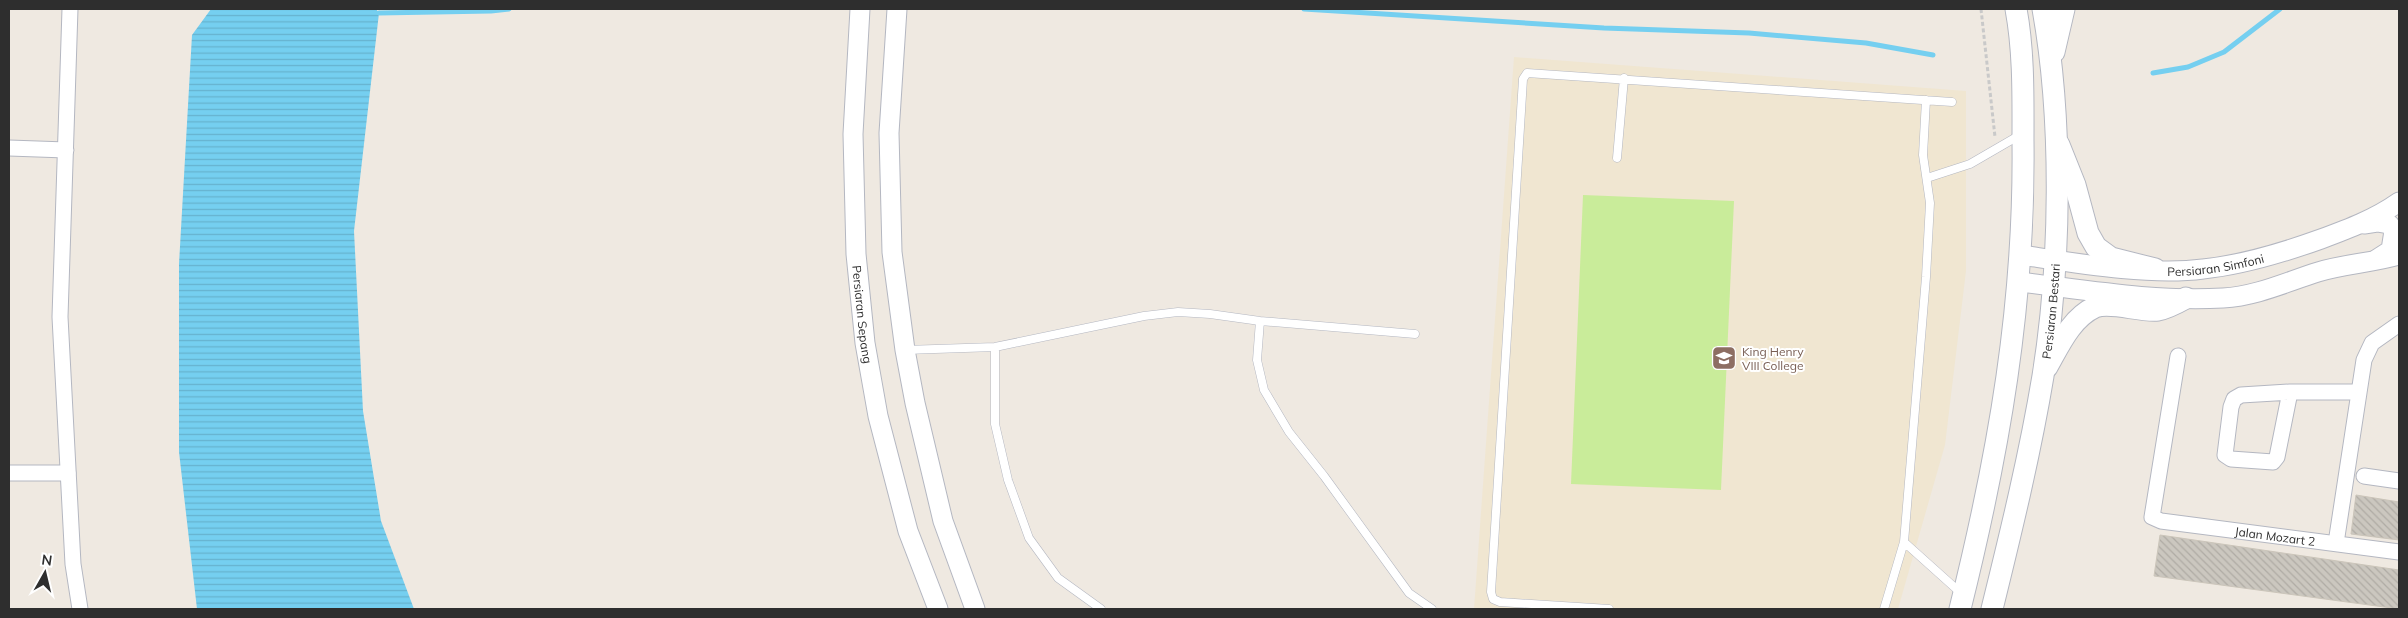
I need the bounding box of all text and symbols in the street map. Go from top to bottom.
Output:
street label: Persiaran Simfoni [2167,250,2266,279]
street label: Persiaran Bestari [2038,263,2062,360]
street label: Persiaran Sepang [850,265,876,365]
place label: King Henry VIII College [1742,344,1804,373]
school or university icon: King Henry VIII College [1711,345,1737,371]
street label: Jalan Mozart 2 [2234,523,2316,549]
north arrow [20,548,70,598]
text: N [40,550,53,570]

